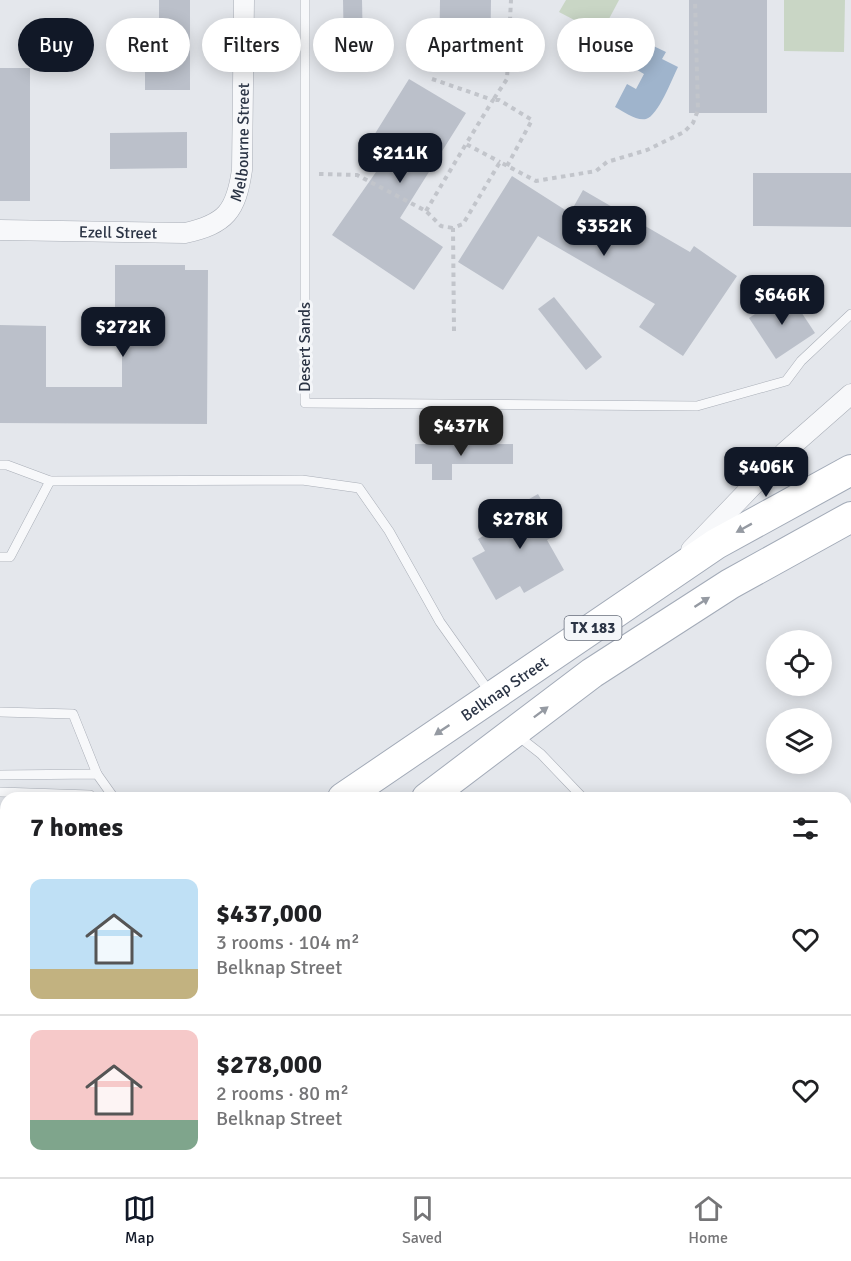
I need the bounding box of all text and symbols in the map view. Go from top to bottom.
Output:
chip: Buy [18,18,94,72]
chip: Rent [106,18,190,72]
chip: Filters [202,18,301,72]
chip: New [313,18,394,72]
chip: Apartment [406,18,545,72]
chip: House [557,18,655,72]
street label: Melbourne Street [226,82,254,205]
pin: $211K [358,133,442,184]
text: $211K [372,140,428,165]
pin: $352K [562,206,646,257]
text: $352K [576,213,632,238]
street label: Ezell Street [79,222,158,244]
pin: $646K [740,275,824,326]
text: $646K [754,282,810,307]
street label: Desert Sands [295,302,315,392]
pin: $272K [81,307,165,358]
text: $272K [95,314,151,339]
pin: $437K [419,406,503,457]
text: $437K [433,413,489,438]
pin: $406K [724,447,808,498]
text: $406K [738,454,794,479]
pin: $278K [478,499,562,550]
text: $278K [492,506,548,531]
one-way arrow [736,523,753,533]
one-way arrow [694,597,710,608]
road number: TX 183 [564,616,622,640]
map controls [766,630,832,774]
button: locate [766,630,832,696]
street label: Belknap Street [457,652,552,726]
one-way arrow [533,706,549,718]
button: layers [766,708,832,774]
one-way arrow [434,724,451,735]
text: 7 homes [30,812,123,844]
icon: filters [789,812,822,845]
text: $437,000 [216,898,322,930]
icon: home [78,903,150,975]
icon: heart [789,923,822,956]
text: 3 rooms · 104 m² [216,930,360,955]
text: Belknap Street [216,955,342,980]
text: $278,000 [216,1049,322,1081]
icon: home [78,1054,150,1126]
icon: heart [789,1074,822,1107]
text: 2 rooms · 80 m² [216,1081,349,1106]
text: Belknap Street [216,1106,342,1131]
tab: Map [123,1192,156,1248]
tab: Saved [402,1192,442,1248]
tab: Home [688,1192,728,1248]

